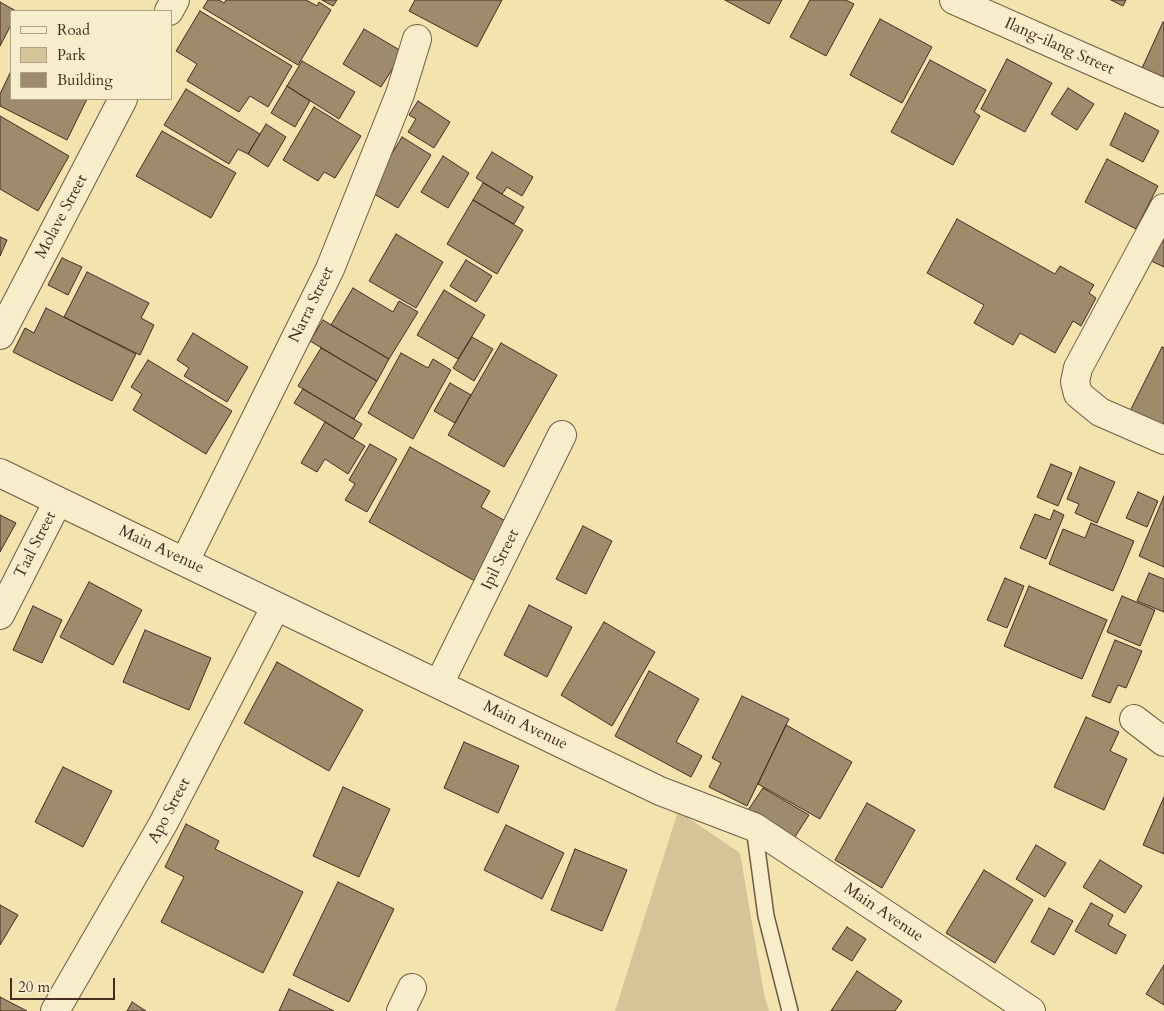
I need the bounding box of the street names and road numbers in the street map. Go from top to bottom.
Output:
street label: Ilang-ilang Street [1001,14,1117,80]
street label: Molave Street [32,172,92,262]
street label: Narra Street [285,264,339,346]
street label: Taal Street [11,508,61,582]
street label: Main Avenue [115,522,207,578]
street label: Ipil Street [478,526,524,594]
street label: Main Avenue [480,697,570,755]
street label: Apo Street [145,775,195,847]
street label: Main Avenue [840,879,926,947]

